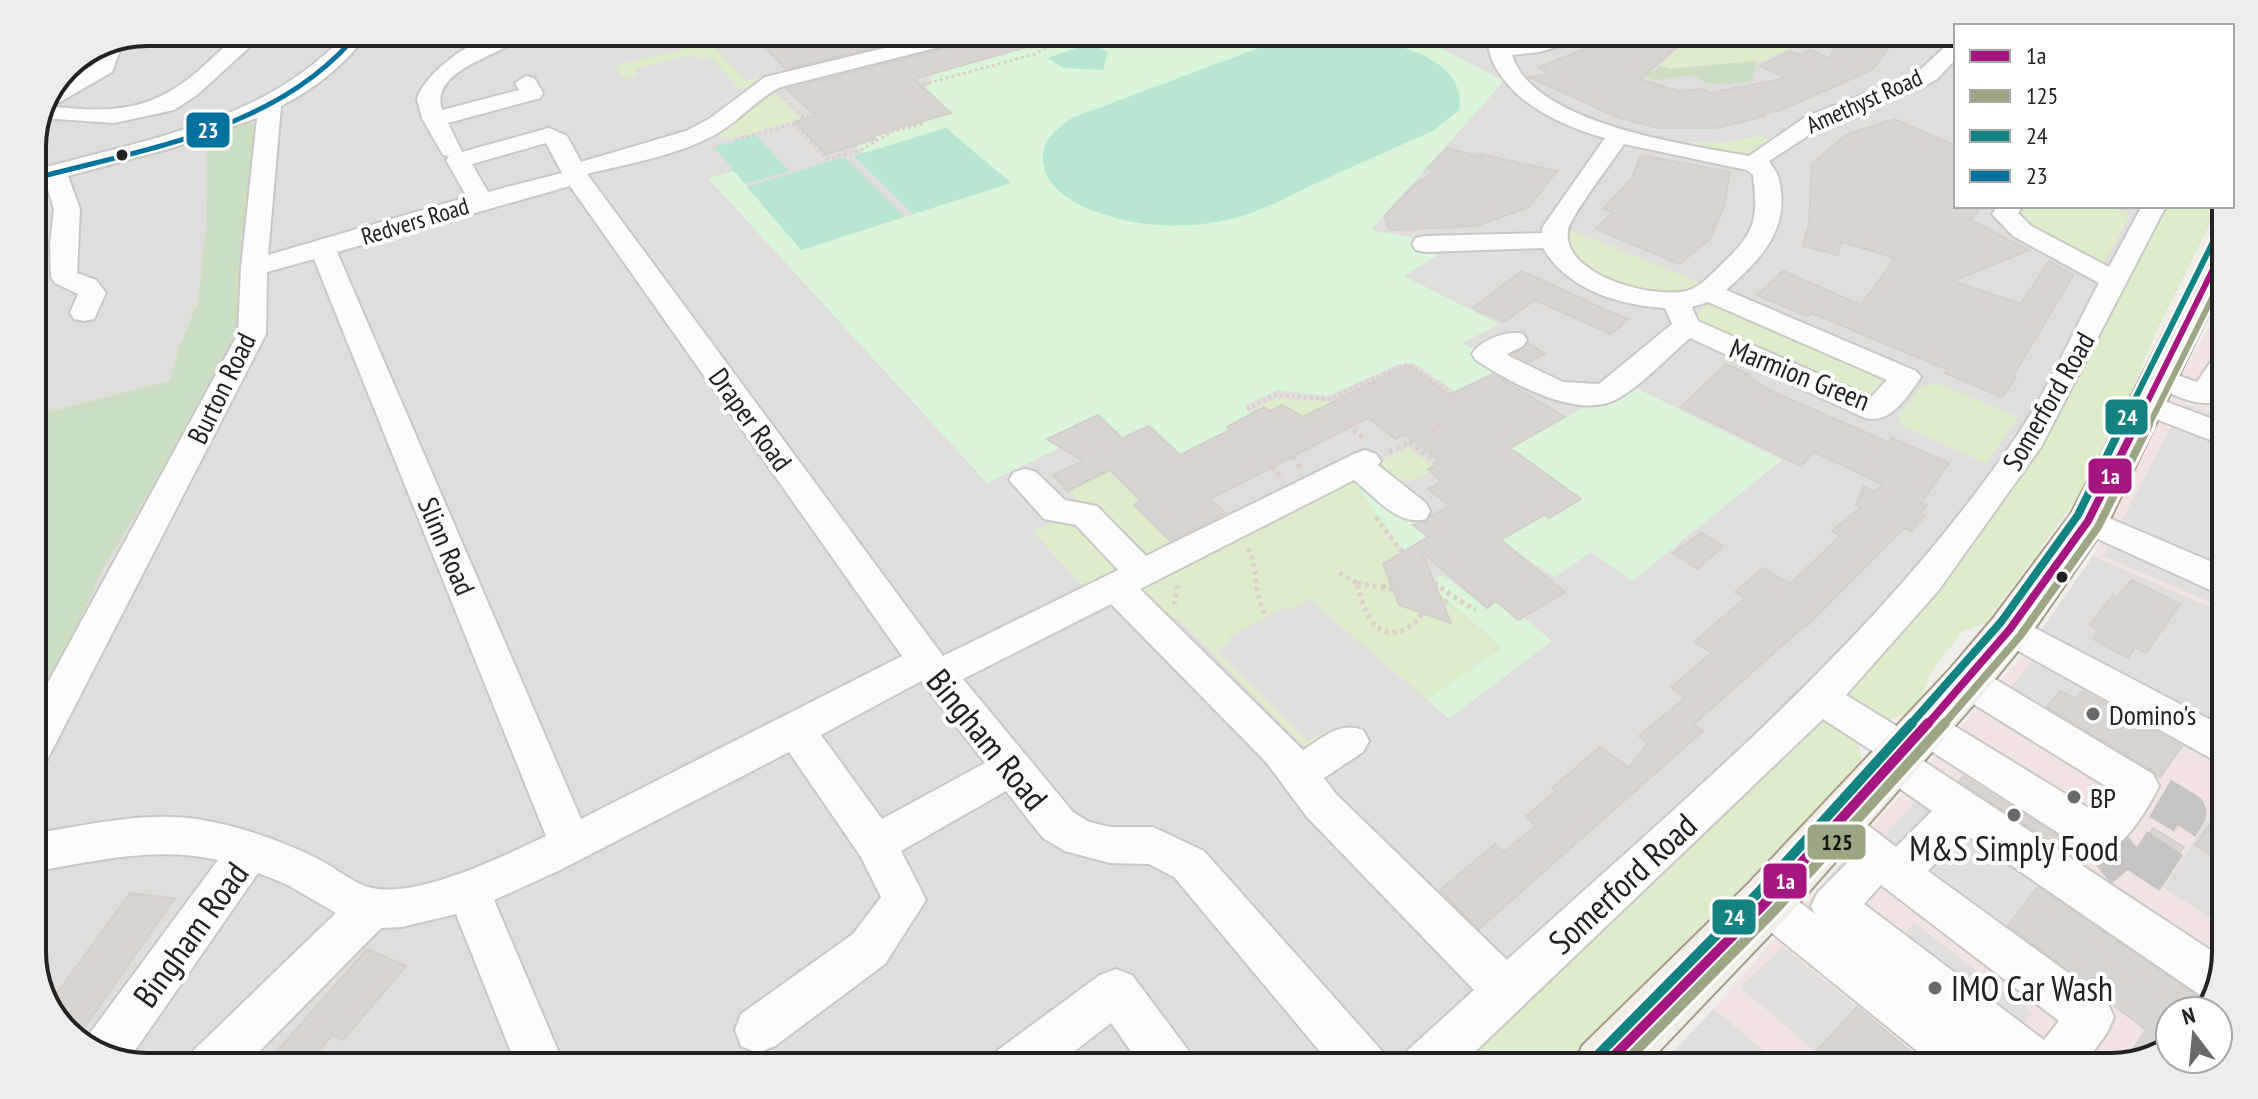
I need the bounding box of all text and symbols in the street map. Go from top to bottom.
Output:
legend [1954,24,2234,208]
text: 1a [2026,40,2046,71]
street label: Amethyst Road [1801,62,1927,140]
text: 125 [2026,80,2058,111]
line badge: 23 [185,111,231,149]
text: 23 [197,116,219,144]
text: 24 [2026,120,2048,151]
unlabelled marker [114,147,130,163]
text: 23 [2026,160,2048,191]
street label: Redvers Road [357,190,473,252]
street label: Somerford Road [1993,325,2103,477]
street label: Burton Road [178,326,264,450]
street label: Marmion Green [1724,329,1876,419]
street label: Draper Road [701,360,801,478]
line badge: 24 [2104,398,2149,436]
text: 24 [2116,403,2138,431]
line badge: 1a [2087,457,2133,495]
text: 1a [2100,462,2120,490]
street label: Slinn Road [410,491,484,601]
unlabelled marker [2054,569,2070,585]
street label: Bingham Road [918,660,1058,818]
place label: Domino's [2109,696,2196,733]
marker: Domino's [2084,705,2102,723]
place label: BP [2090,779,2116,816]
marker: BP [2065,788,2083,806]
street label: Somerford Road [1539,803,1705,963]
marker: M&S Simply Food [2005,806,2023,824]
line badge: 125 [1806,823,1867,861]
place label: M&S Simply Food [1909,826,2119,870]
text: 125 [1821,828,1853,856]
street label: Bingham Road [123,853,257,1015]
line badge: 1a [1762,862,1808,900]
text: 1a [1775,867,1795,895]
line badge: 24 [1711,898,1757,936]
text: 24 [1723,903,1745,931]
place label: IMO Car Wash [1951,966,2113,1010]
marker: IMO Car Wash [1926,979,1944,997]
north arrow [2154,995,2234,1075]
text: N [2179,1001,2198,1031]

